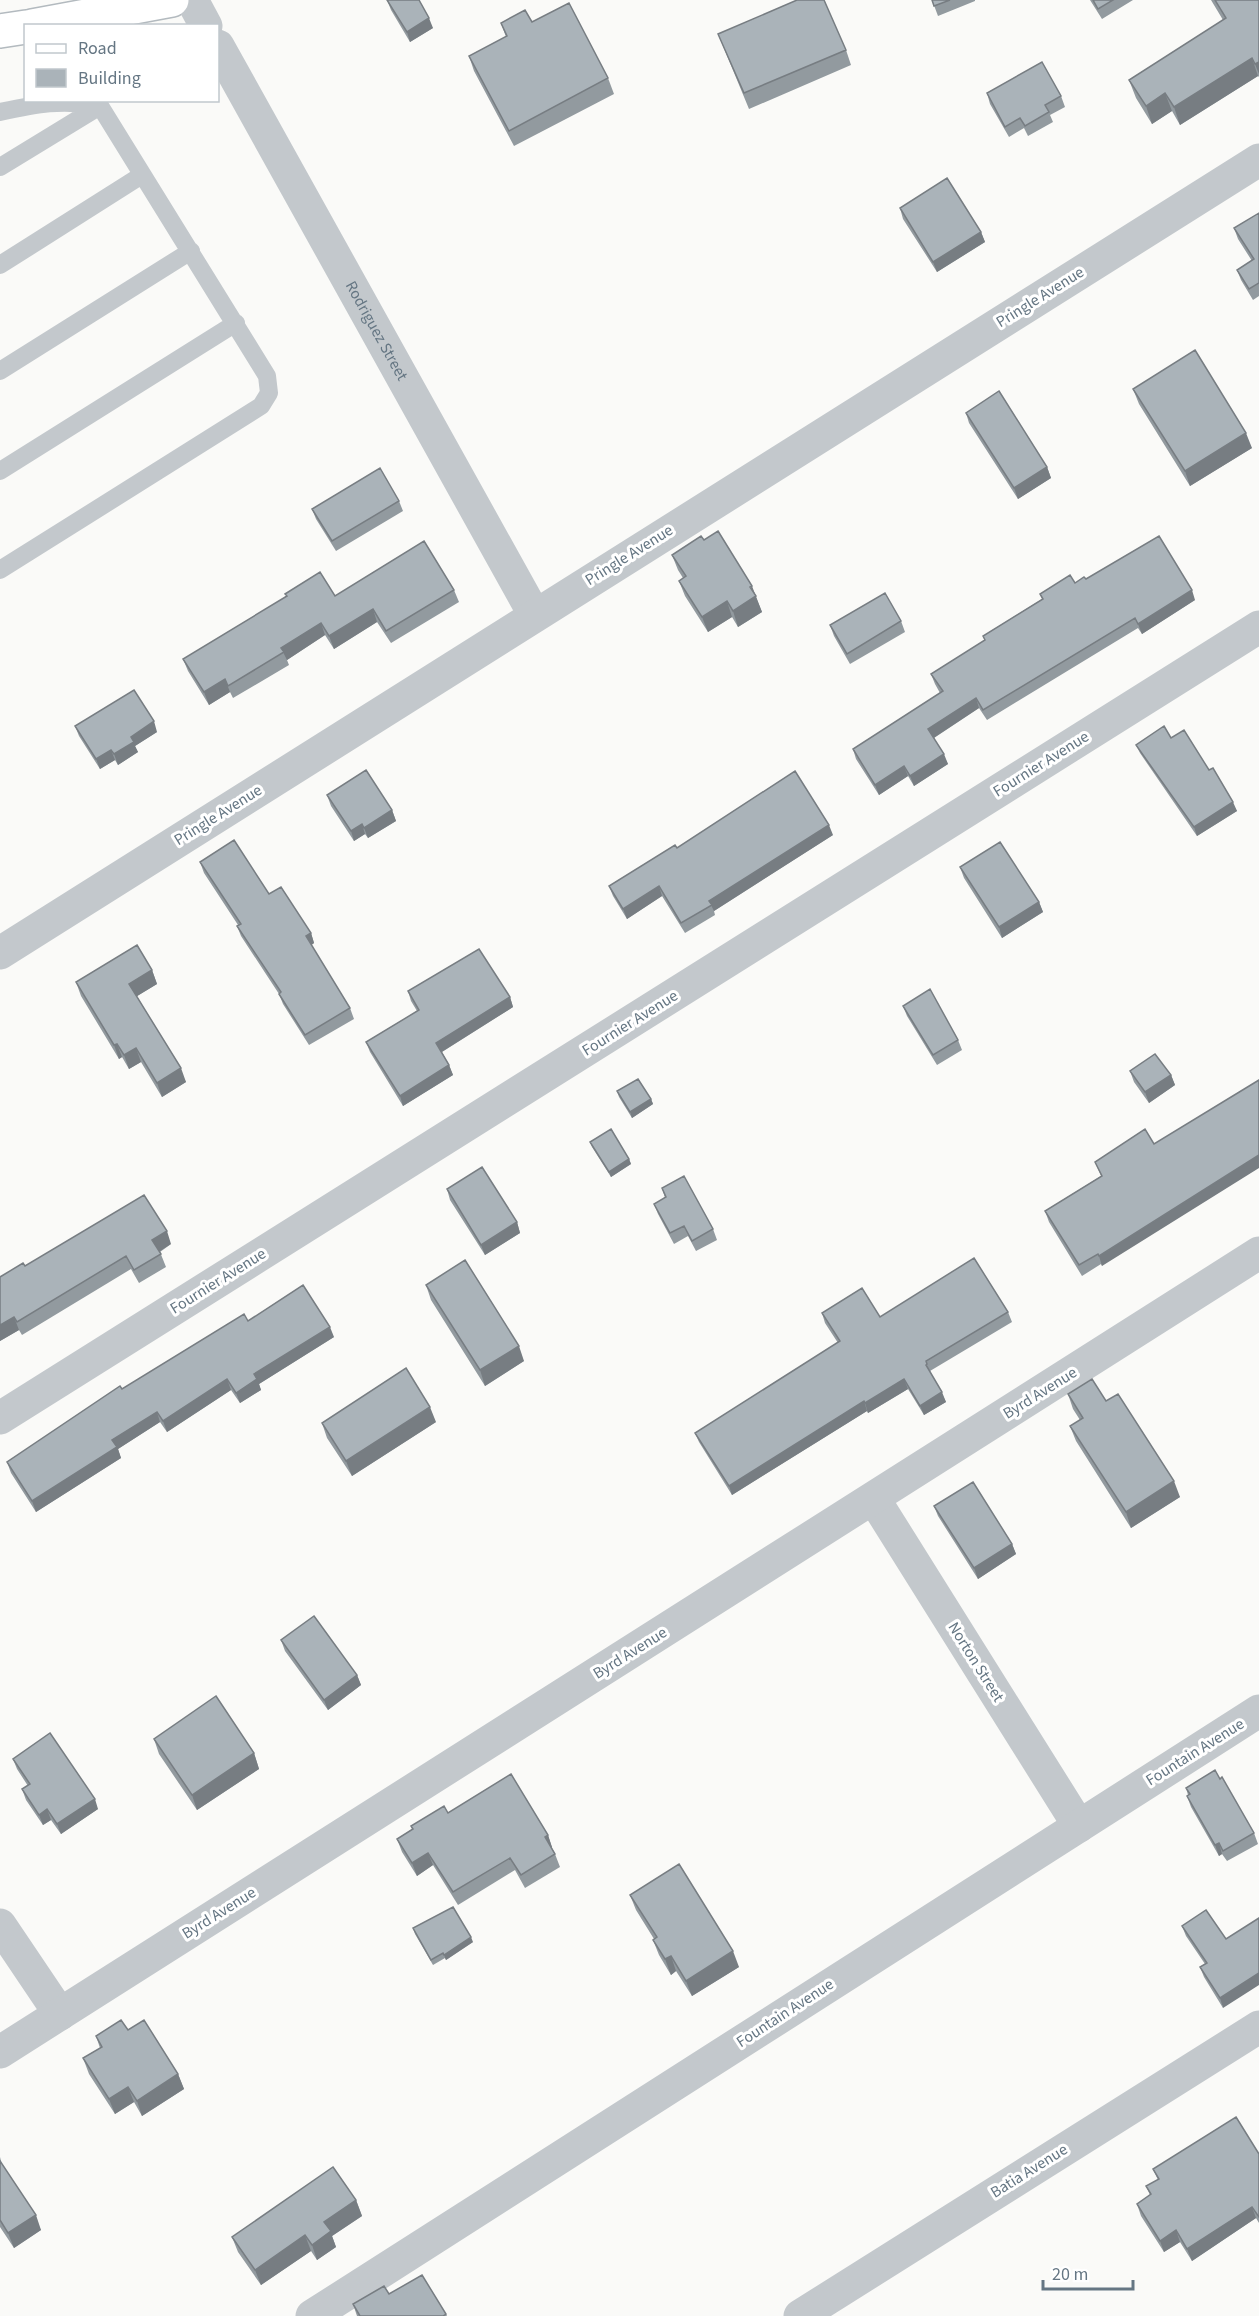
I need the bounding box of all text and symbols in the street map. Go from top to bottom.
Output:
legend [24,24,219,102]
text: Road [78,36,117,61]
text: Building [78,66,141,91]
street label: Pringle Avenue [992,261,1088,333]
street label: Rodriguez Street [340,277,413,385]
street label: Pringle Avenue [581,519,677,591]
street label: Fournier Avenue [989,726,1093,802]
street label: Pringle Avenue [170,779,266,851]
street label: Fournier Avenue [578,985,682,1061]
street label: Fournier Avenue [166,1243,270,1319]
street label: Byrd Avenue [999,1362,1081,1424]
street label: Norton Street [943,1618,1010,1707]
street label: Byrd Avenue [589,1622,671,1684]
street label: Fountain Avenue [1142,1713,1248,1791]
street label: Byrd Avenue [178,1882,260,1944]
street label: Fountain Avenue [732,1973,838,2053]
street label: Batia Avenue [986,2139,1072,2203]
scale bar [1043,2253,1133,2291]
text: 20 m [1052,2262,1088,2287]

